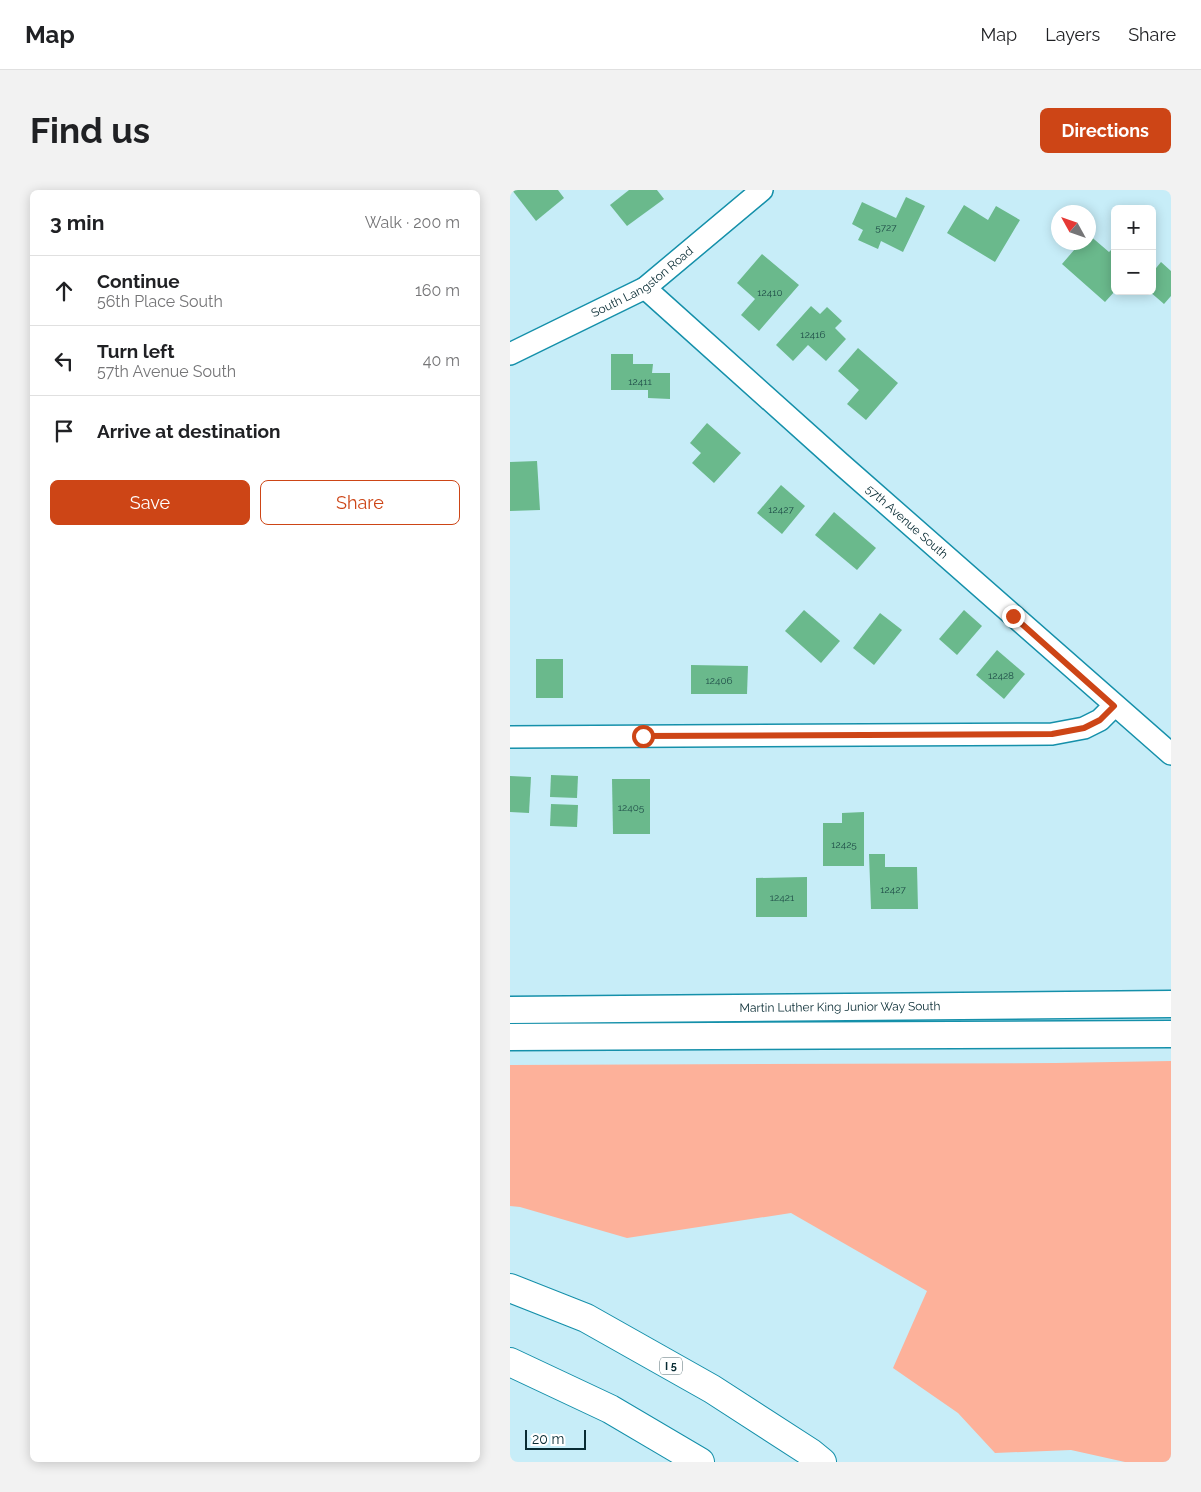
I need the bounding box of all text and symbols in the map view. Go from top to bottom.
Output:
text: Map [25,20,75,49]
text: Map [981,24,1017,45]
text: Layers [1045,24,1100,45]
text: Share [1128,24,1176,45]
button: Directions [1040,108,1171,153]
text: Find us [30,110,150,151]
north arrow [1051,205,1096,250]
map controls [1111,205,1156,295]
button: + [1111,205,1156,250]
text: 3 min [50,210,104,235]
text: Walk · 200 m [365,213,460,232]
house number: 5727 [875,222,897,233]
street label: South Langston Road [589,244,696,320]
button: − [1111,250,1156,295]
text: Continue [97,270,180,292]
icon: ahead [50,277,78,305]
text: 160 m [415,281,460,300]
house number: 12410 [757,287,783,298]
text: 56th Place South [97,292,223,311]
house number: 12416 [800,329,826,340]
text: Turn left [97,340,174,362]
icon: left [50,347,78,375]
text: 40 m [423,351,460,370]
text: 57th Avenue South [97,362,236,381]
house number: 12411 [628,376,652,387]
icon: arrive [50,417,78,445]
text: Arrive at destination [97,420,281,442]
button: Save [50,480,250,525]
button: Share [260,480,460,525]
street label: 57th Avenue South [863,482,951,562]
house number: 12427 [768,504,794,515]
route end [1002,605,1025,628]
house number: 12428 [988,670,1014,681]
house number: 12406 [705,675,733,686]
route start [632,725,655,748]
house number: 12405 [618,802,645,813]
house number: 12425 [831,839,857,850]
house number: 12427 [880,884,906,895]
house number: 12421 [770,892,795,903]
street label: Martin Luther King Junior Way South [739,999,941,1015]
road number: I 5 [660,1358,682,1374]
scale bar [525,1427,586,1450]
text: 20 m [532,1431,564,1447]

